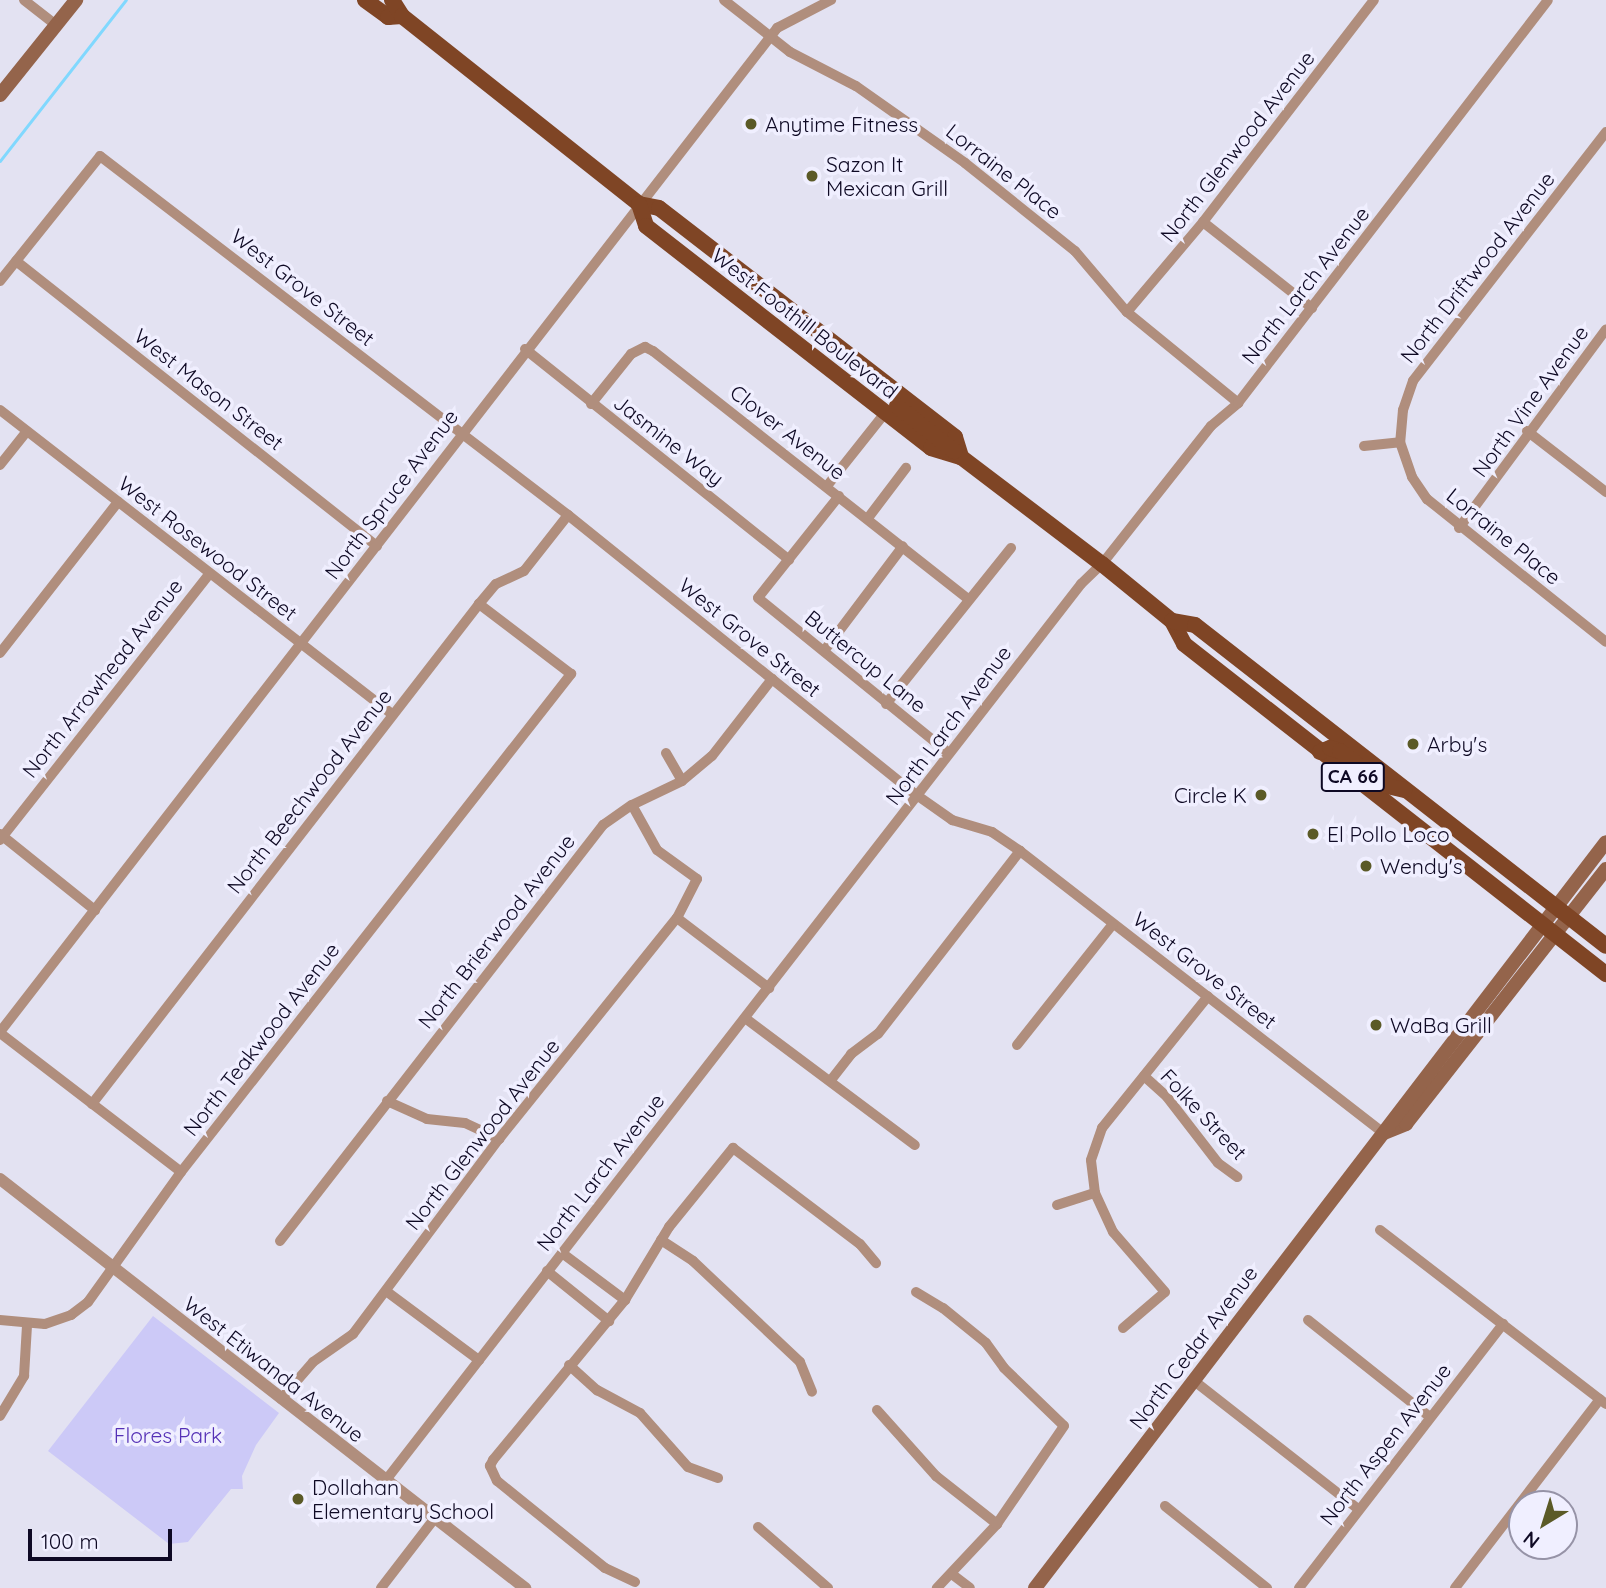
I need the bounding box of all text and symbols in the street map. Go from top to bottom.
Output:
street label: North Glenwood Avenue [1155,45,1319,247]
place label: Anytime Fitness [765,111,918,137]
marker: Anytime Fitness [743,116,759,132]
street label: Lorraine Place [941,118,1067,224]
place label: Sazon It Mexican Grill [826,151,948,201]
street label: North Driftwood Avenue [1395,166,1559,368]
marker: Sazon It Mexican Grill [804,168,820,184]
street label: North Larch Avenue [1236,201,1374,369]
street label: West Grove Street [226,223,380,351]
street label: West Foothill Boulevard [707,243,903,403]
street label: North Vine Avenue [1467,320,1593,482]
street label: West Mason Street [129,323,289,455]
street label: Clover Avenue [725,379,851,485]
street label: Jasmine Way [609,389,729,491]
street label: North Spruce Avenue [319,404,463,584]
street label: West Rosewood Street [114,470,302,626]
street label: Lorraine Place [1442,482,1566,590]
street label: West Grove Street [674,572,826,702]
street label: North Arrowhead Avenue [17,574,187,782]
street label: Buttercup Lane [800,605,932,717]
street label: North Larch Avenue [880,640,1016,810]
street label: North Beechwood Avenue [221,684,397,898]
place label: Arby's [1427,731,1487,757]
marker: Arby's [1405,736,1421,752]
road number: CA 66 [1320,762,1386,792]
place label: Circle K [1174,782,1247,808]
marker: Circle K [1253,787,1269,803]
place label: El Pollo Loco [1327,821,1450,847]
marker: El Pollo Loco [1305,826,1321,842]
street label: North Brierwood Avenue [412,829,580,1033]
place label: Wendy's [1380,853,1463,879]
marker: Wendy's [1358,858,1374,874]
street label: West Grove Street [1128,906,1282,1034]
street label: North Teakwood Avenue [178,937,344,1141]
place label: WaBa Grill [1390,1012,1492,1038]
marker: WaBa Grill [1368,1017,1384,1033]
street label: North Glenwood Avenue [400,1033,564,1235]
street label: Folke Street [1156,1063,1252,1165]
street label: North Larch Avenue [531,1088,669,1256]
street label: North Cedar Avenue [1124,1261,1262,1433]
street label: West Etiwanda Avenue [179,1291,369,1447]
street label: North Aspen Avenue [1314,1358,1456,1530]
park label: Flores Park [114,1422,222,1448]
place label: Dollahan Elementary School [312,1474,494,1524]
north arrow [1508,1490,1578,1560]
marker: Dollahan Elementary School [290,1491,306,1507]
scale bar [32,1514,175,1558]
text: N [1518,1526,1544,1554]
text: 100 m [41,1528,99,1554]

